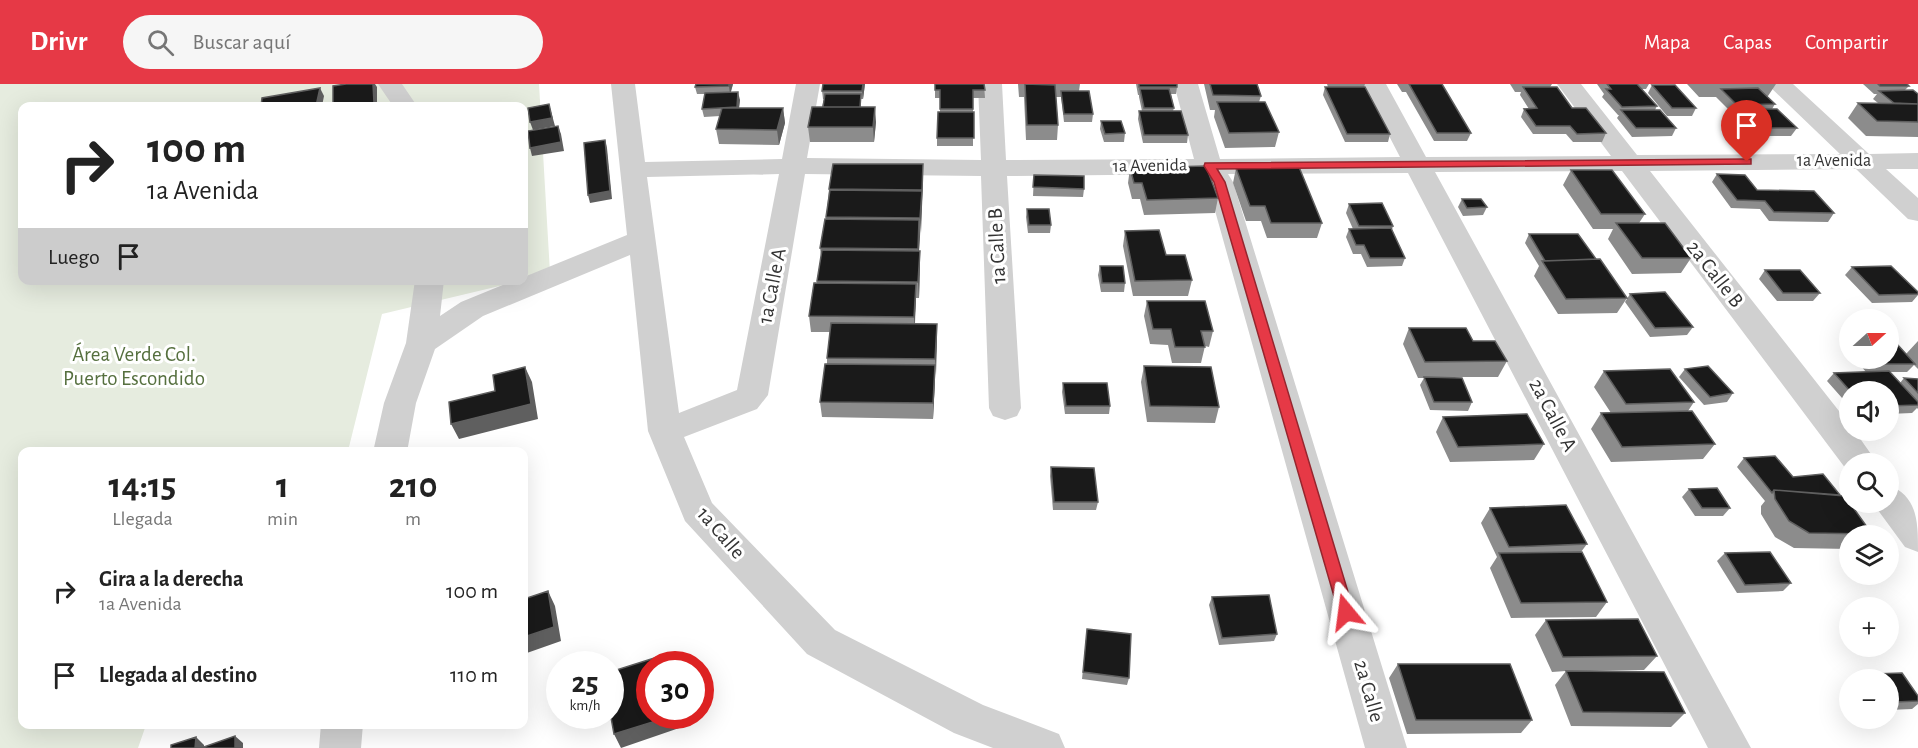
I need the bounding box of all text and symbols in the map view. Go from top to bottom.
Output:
search box [123,15,543,69]
icon: search [144,26,177,59]
text: Drivr [30,28,87,56]
text: Buscar aquí [192,31,291,53]
text: Mapa [1644,32,1690,53]
text: Capas [1723,32,1772,53]
text: Compartir [1805,32,1888,53]
pin [1721,100,1772,162]
icon: arrive [1730,109,1763,142]
icon: right [48,126,126,204]
text: 100 m [147,128,246,170]
street label: 1a Avenida [1797,152,1871,170]
street label: 1a Avenida [1113,156,1187,176]
text: 1a Avenida [147,177,259,204]
street label: 1a Calle B [985,208,1009,284]
street label: 2a Calle B [1683,237,1747,311]
icon: arrive [112,240,145,273]
text: Luego [48,246,100,268]
street label: 1a Calle A [754,246,790,326]
north arrow [1839,309,1899,369]
map controls [1839,309,1899,729]
park label: Área Verde Col. Puerto Escondido [63,342,205,389]
street label: 2a Calle A [1525,375,1581,455]
button: sound [1839,381,1899,441]
button: search [1839,453,1899,513]
text: 14:15 [109,468,176,504]
text: 1 [276,468,289,504]
text: 210 [389,468,437,504]
street label: 1a Calle [693,503,749,563]
text: Llegada [112,509,173,529]
text: min [267,509,298,529]
text: m [405,509,421,529]
button: layers [1839,525,1899,585]
text: Gira a la derecha [99,568,244,590]
icon: right [48,575,81,608]
text: 100 m [446,580,498,602]
position arrow [1314,580,1378,644]
text: 1a Avenida [99,594,182,614]
button: + [1839,597,1899,657]
speed limit sign: 30 [636,651,714,729]
street label: 2a Calle [1350,658,1388,724]
icon: arrive [48,659,81,692]
text: Llegada al destino [99,664,257,686]
text: 110 m [450,664,498,686]
text: 25 [571,668,599,698]
button: − [1839,669,1899,729]
text: km/h [570,698,600,713]

